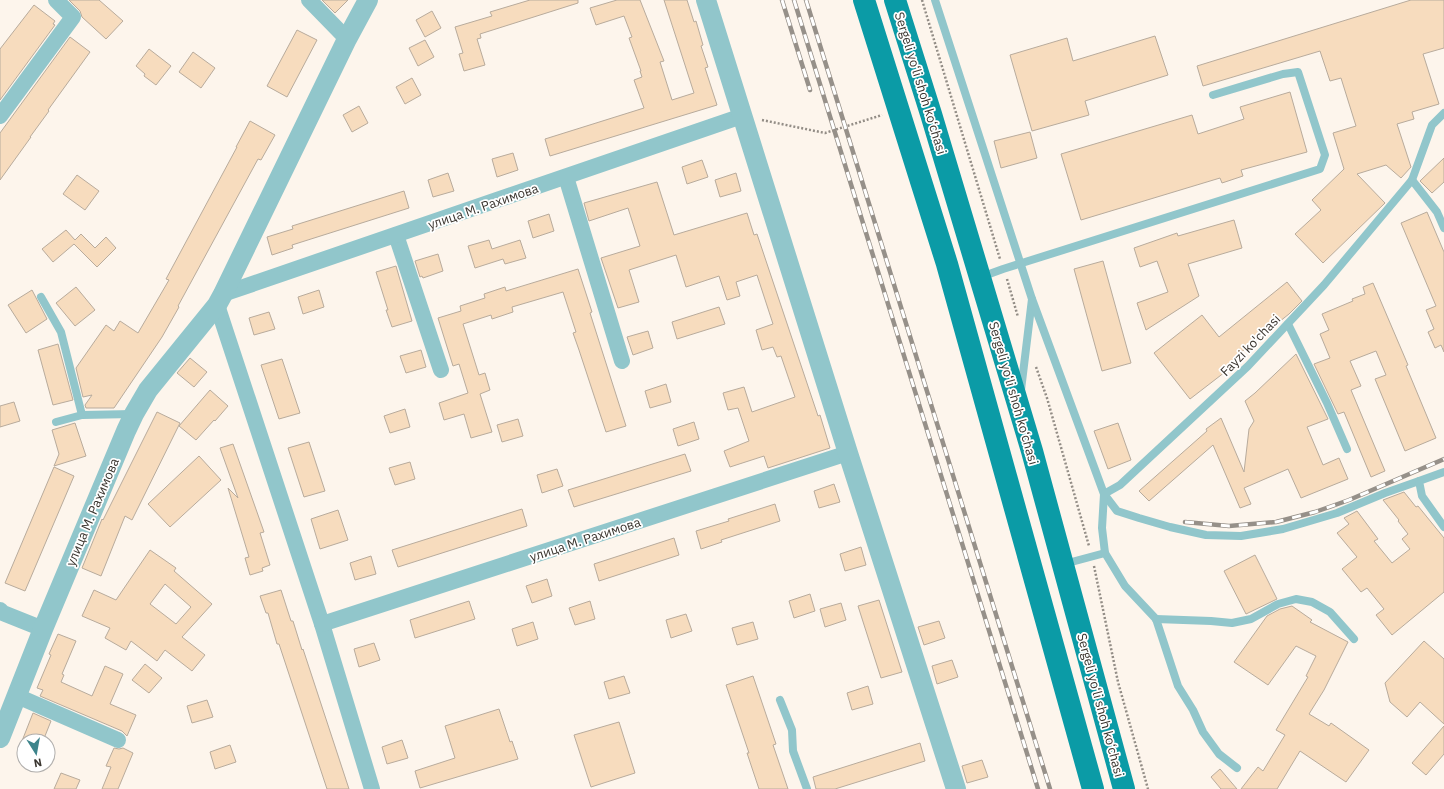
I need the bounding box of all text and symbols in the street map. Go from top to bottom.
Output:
street label: Sergeli yo‘li shoh ko‘chasi [891,10,950,156]
street label: улица М. Рахимова [426,180,541,233]
street label: Fayzi ko'chasi [1217,311,1284,380]
street label: Sergeli yo‘li shoh ko‘chasi [985,320,1042,467]
street label: улица М. Рахимова [62,456,123,569]
street label: улица М. Рахимова [528,513,643,565]
street label: Sergeli yo‘li shoh ko‘chasi [1073,631,1128,779]
north arrow [16,733,56,773]
text: N [33,755,43,770]

